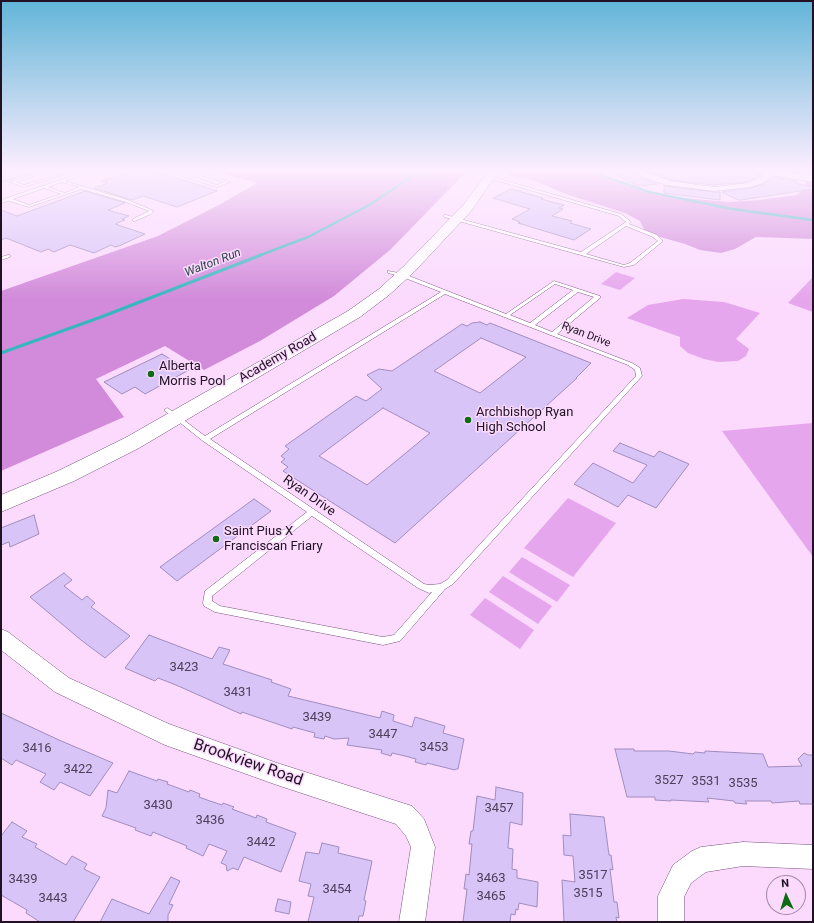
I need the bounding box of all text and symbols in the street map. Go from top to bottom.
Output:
water label: Walton Run [183,246,243,280]
street label: Ryan Drive [560,320,612,350]
street label: Academy Road [236,329,320,387]
place label: Alberta Morris Pool [159,359,226,390]
marker: Alberta Morris Pool [146,369,156,379]
place label: Archbishop Ryan High School [476,405,573,436]
marker: Archbishop Ryan High School [463,415,473,425]
street label: Ryan Drive [280,472,338,520]
place label: Saint Pius X Franciscan Friary [224,524,323,555]
marker: Saint Pius X Franciscan Friary [211,534,221,544]
house number: 3423 [169,660,199,676]
house number: 3431 [223,685,253,701]
house number: 3439 [302,710,332,726]
house number: 3447 [368,727,398,743]
street label: Brookview Road [191,735,305,791]
house number: 3453 [419,740,449,756]
house number: 3416 [22,741,52,757]
house number: 3422 [63,762,93,778]
house number: 3527 [654,773,684,789]
house number: 3531 [691,774,721,790]
house number: 3535 [728,776,758,792]
house number: 3430 [143,798,173,814]
house number: 3457 [484,801,514,817]
house number: 3436 [195,813,225,829]
house number: 3442 [246,835,276,851]
house number: 3517 [578,868,608,884]
house number: 3463 [476,871,506,887]
house number: 3439 [8,872,38,888]
north arrow [766,875,806,915]
text: N [781,877,790,890]
house number: 3454 [322,882,352,898]
house number: 3515 [573,886,603,902]
house number: 3465 [476,889,506,905]
house number: 3443 [38,891,68,907]

